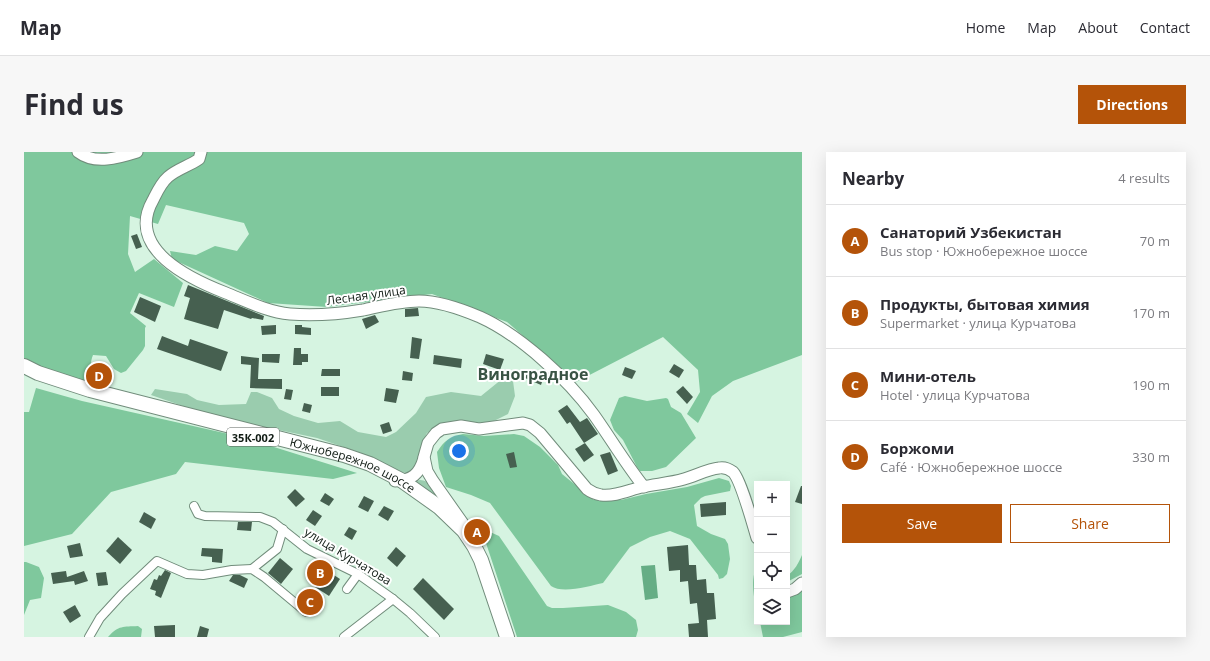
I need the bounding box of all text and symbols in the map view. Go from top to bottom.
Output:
text: Map [20,15,61,41]
text: Home [966,18,1005,37]
text: Map [1027,18,1056,37]
text: About [1078,18,1118,37]
text: Contact [1140,18,1190,37]
text: Find us [24,85,124,123]
button: Directions [1078,85,1186,124]
text: Nearby [842,167,904,190]
text: 4 results [1118,169,1170,187]
text: Санаторий Узбекистан [880,222,1062,242]
text: A [851,232,859,250]
text: 70 m [1140,232,1170,250]
text: Bus stop · Южнобережное шоссе [880,242,1088,260]
street label: Лесная улица [325,281,407,309]
text: Продукты, бытовая химия [880,294,1090,314]
text: B [851,304,859,322]
text: 170 m [1132,304,1170,322]
text: Supermarket · улица Курчатова [880,314,1076,332]
pin: D [86,361,112,391]
district label: Виноградное [478,363,588,385]
text: Мини-отель [880,366,976,386]
text: C [851,376,859,394]
text: 190 m [1132,376,1170,394]
text: Hotel · улица Курчатова [880,386,1030,404]
road number: 35К-002 [227,428,279,446]
street label: Южнобережное шоссе [288,433,419,496]
text: Боржоми [880,438,954,458]
your location [449,441,469,461]
text: D [850,448,860,466]
text: 330 m [1132,448,1170,466]
text: Café · Южнобережное шоссе [880,458,1062,476]
map controls [754,481,790,625]
button: + [754,481,790,517]
button: Save [842,504,1002,543]
button: Share [1010,504,1170,543]
pin: A [464,517,490,547]
button: − [754,517,790,553]
street label: улица Курчатова [301,523,395,589]
button: locate [754,553,790,589]
pin: B [307,558,333,588]
pin: C [297,587,323,617]
button: layers [754,589,790,625]

